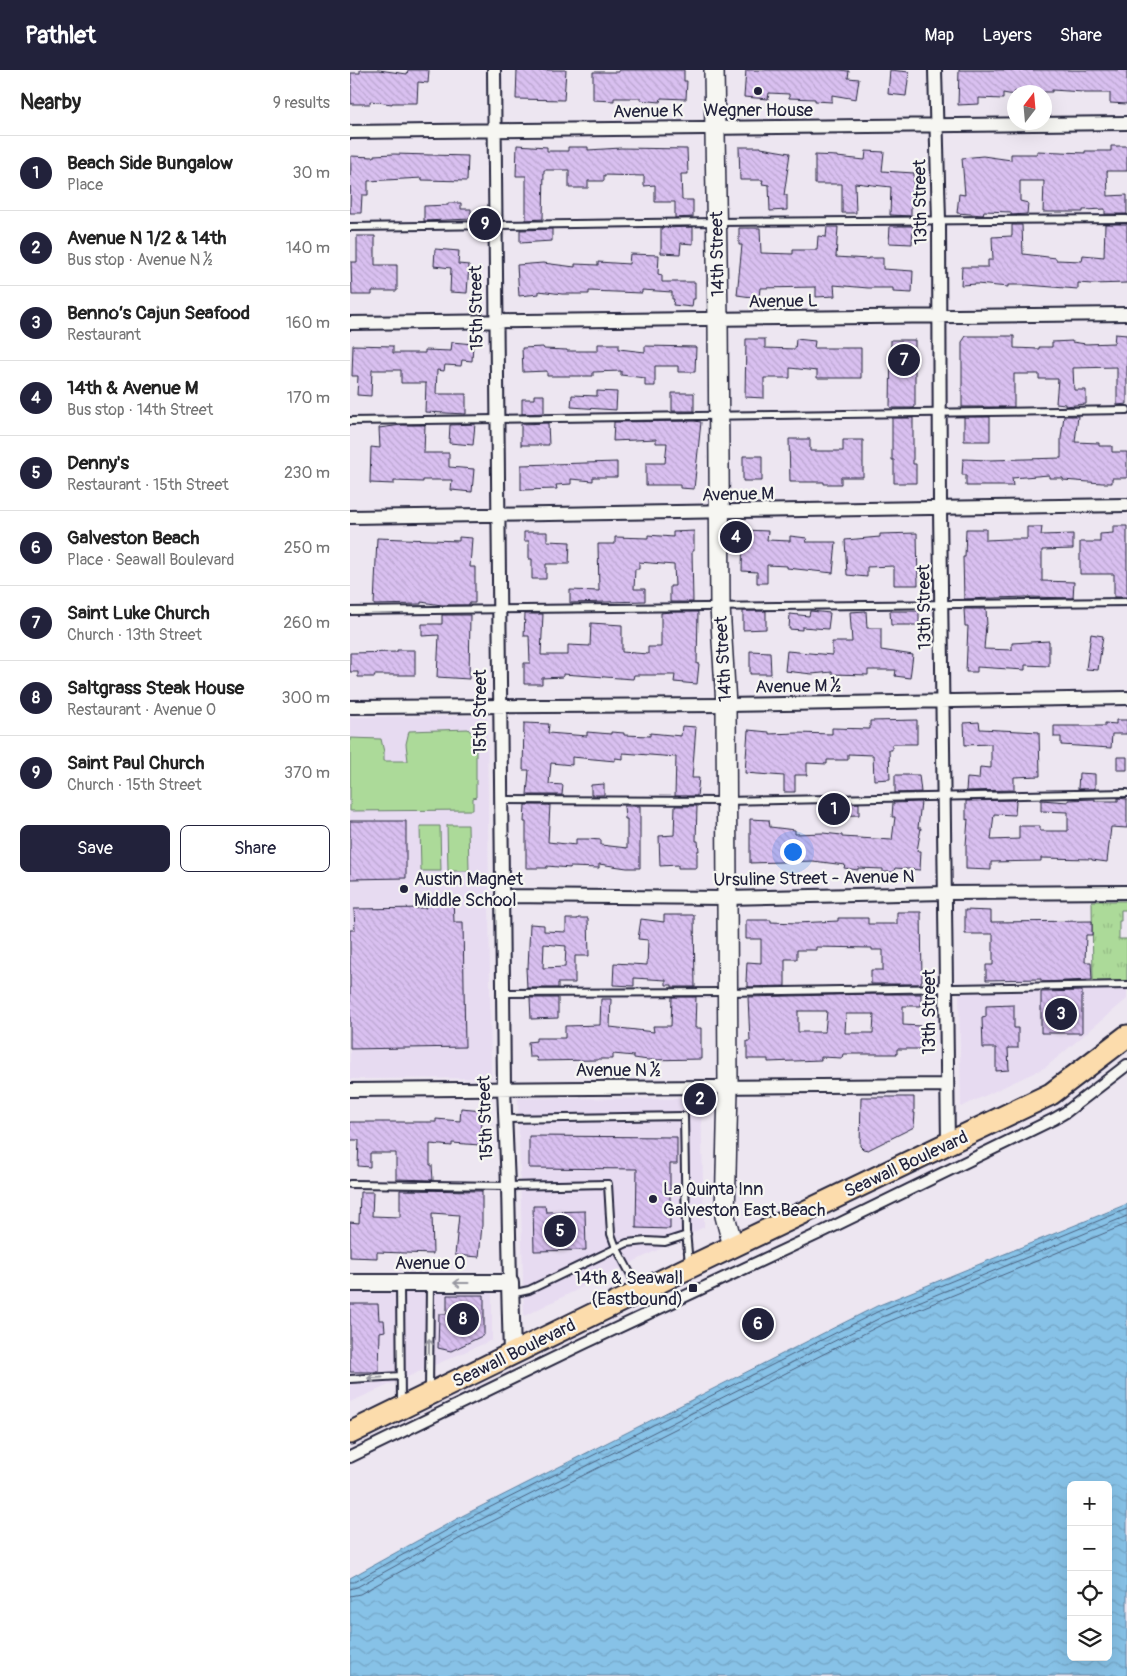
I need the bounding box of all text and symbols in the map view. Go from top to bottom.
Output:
text: Pathlet [25,21,96,50]
text: Map [925,24,954,47]
text: Layers [982,24,1032,47]
text: Share [1060,24,1102,47]
marker: Wegner House [752,85,764,97]
north arrow [1007,85,1052,130]
text: Nearby [20,89,81,116]
text: 9 results [273,93,330,113]
street label: Avenue K [613,99,683,124]
place label: Wegner House [703,99,813,122]
text: Beach Side Bungalow [67,151,233,175]
street label: 13th Street [908,158,933,245]
text: 1 [33,163,39,183]
text: 30 m [292,163,330,183]
text: Place [67,175,103,195]
pin: 9 [469,205,501,243]
street label: 14th Street [705,210,730,297]
text: Avenue N 1/2 & 14th [67,226,227,250]
text: 2 [32,238,40,258]
text: 140 m [286,238,330,258]
text: Bus stop · Avenue N ½ [67,250,212,270]
street label: 15th Street [464,264,489,351]
street label: Avenue L [748,289,818,314]
text: Benno’s Cajun Seafood [67,301,250,325]
text: 3 [32,313,40,333]
text: 160 m [286,313,330,333]
text: Restaurant [67,325,141,345]
pin: 7 [888,341,920,379]
text: 14th & Avenue M [67,376,198,400]
text: 4 [31,388,41,408]
text: 170 m [287,388,330,408]
text: Bus stop · 14th Street [67,400,213,420]
text: Denny's [67,451,129,475]
text: 5 [32,463,40,483]
text: 230 m [284,463,330,483]
text: Restaurant · 15th Street [67,475,229,495]
street label: Avenue M [702,482,774,507]
pin: 4 [720,518,752,556]
text: Galveston Beach [67,526,199,550]
text: 6 [31,538,41,558]
text: 250 m [284,538,330,558]
text: Place · Seawall Boulevard [67,550,234,570]
street label: 13th Street [912,563,937,650]
text: Saint Luke Church [67,601,210,625]
text: 7 [32,613,40,633]
text: 260 m [283,613,330,633]
street label: 14th Street [710,615,737,702]
text: Church · 13th Street [67,625,202,645]
street label: 15th Street [469,669,492,755]
street label: Avenue M ½ [755,674,841,699]
text: Saltgrass Steak House [67,676,244,700]
text: 8 [32,688,40,708]
text: 300 m [282,688,330,708]
text: Restaurant · Avenue O [67,700,216,720]
text: Saint Paul Church [67,751,204,775]
text: 9 [32,763,40,783]
text: 370 m [284,763,330,783]
text: Church · 15th Street [67,775,202,795]
pin: 1 [818,790,850,828]
button: Save [20,825,170,872]
button: Share [180,825,330,872]
your location [780,839,806,865]
street label: Ursuline Street - Avenue N [713,865,915,892]
place label: Austin Magnet Middle School [414,868,524,912]
marker: Austin Magnet Middle School [398,883,410,895]
street label: 13th Street [918,969,941,1055]
pin: 3 [1045,995,1077,1033]
street label: Avenue N ½ [575,1059,661,1082]
street label: 15th Street [472,1074,498,1161]
pin: 2 [684,1080,716,1118]
street label: Seawall Boulevard [841,1126,972,1203]
place label: La Quinta Inn Galveston East Beach [663,1178,825,1222]
marker: La Quinta Inn Galveston East Beach [647,1193,659,1205]
pin: 5 [544,1212,576,1250]
street label: Avenue O [395,1252,465,1275]
place label: 14th & Seawall (Eastbound) [574,1267,683,1311]
one-way arrow [453,1278,470,1288]
marker: 14th & Seawall (Eastbound) [687,1282,699,1294]
pin: 8 [447,1300,479,1338]
pin: 6 [742,1305,774,1343]
street label: Seawall Boulevard [449,1314,580,1393]
one-way arrow [424,1338,434,1354]
one-way arrow [368,1373,384,1382]
map controls [1067,1481,1112,1661]
button: + [1067,1481,1112,1526]
button: − [1067,1526,1112,1571]
button: locate [1067,1571,1112,1616]
button: layers [1067,1616,1112,1661]

